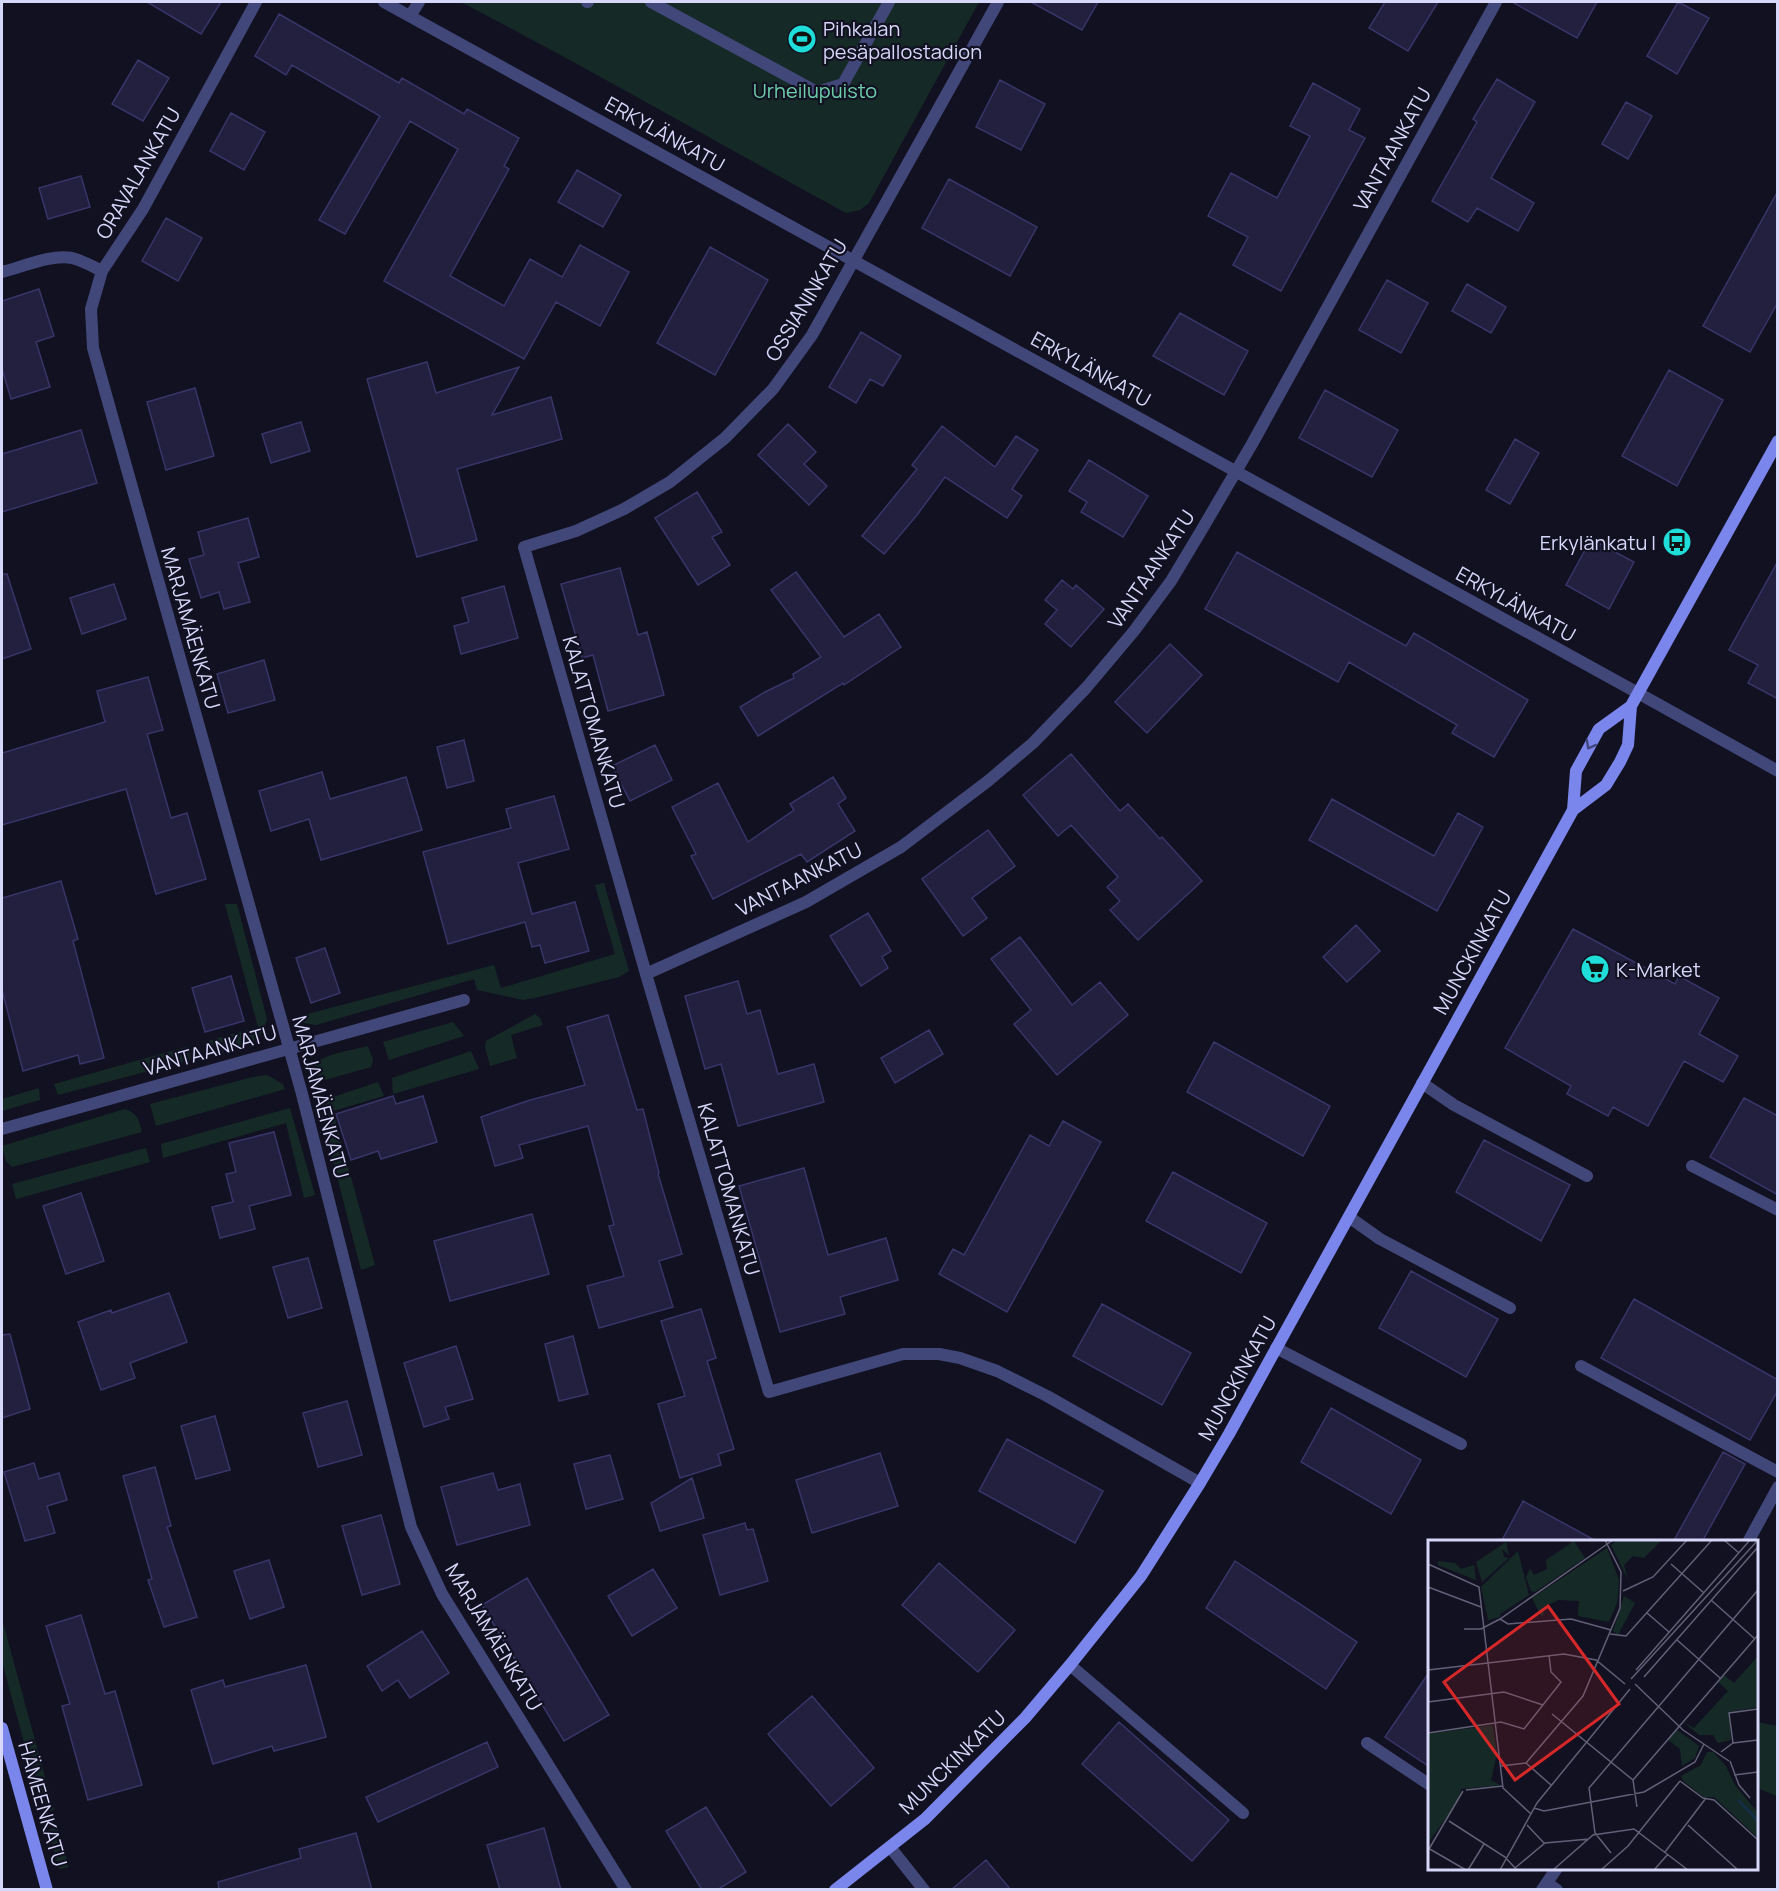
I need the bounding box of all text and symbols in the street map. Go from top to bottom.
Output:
place label: Pihkalan pesäpallostadion [823,15,982,65]
sports icon: Pihkalan pesäpallostadion [786,23,818,55]
park label: Urheilupuisto [753,77,877,104]
street label: VANTAANKATU [1347,82,1437,216]
street label: ERKYLÄNKATU [600,90,730,178]
street label: ORAVALANKATU [89,102,187,244]
street label: OSSIANINKATU [759,234,853,366]
street label: ERKYLÄNKATU [1026,325,1156,413]
street label: VANTAANKATU [1101,504,1201,634]
bus stop icon: Erkylänkatu I [1661,526,1693,558]
place label: Erkylänkatu I [1540,529,1656,556]
street label: MARJAMÄENKATU [155,544,227,712]
street label: ERKYLÄNKATU [1451,560,1581,648]
street label: KALATTOMANKATU [556,633,632,811]
one-way arrow [1586,739,1597,750]
street label: VANTAANKATU [732,836,866,922]
street label: MUNCKINKATU [1427,885,1517,1019]
supermarket icon: K-Market [1579,953,1611,985]
place label: K-Market [1616,956,1701,983]
street label: MARJAMÄENKATU [286,1013,356,1181]
street label: VANTAANKATU [140,1018,280,1082]
street label: KALATTOMANKATU [691,1100,767,1278]
street label: MUNCKINKATU [1192,1311,1282,1445]
inset map [1428,1540,1758,1870]
street label: MARJAMÄENKATU [439,1558,549,1716]
street label: MUNCKINKATU [893,1704,1011,1820]
street label: HÄMEENKATU [12,1738,74,1870]

